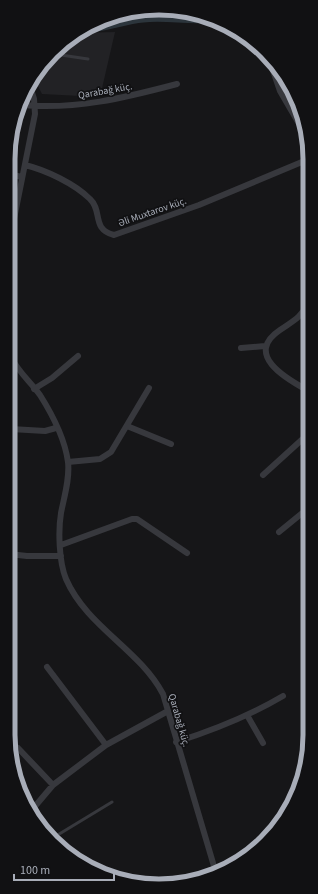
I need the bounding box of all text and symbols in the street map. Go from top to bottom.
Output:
street label: Qarabağ küç. [77,79,133,103]
street label: Əli Muxtarov küç. [116,194,188,230]
street label: Qarabağ küç. [165,692,193,749]
scale bar [14,856,114,882]
text: 100 m [20,862,50,879]

